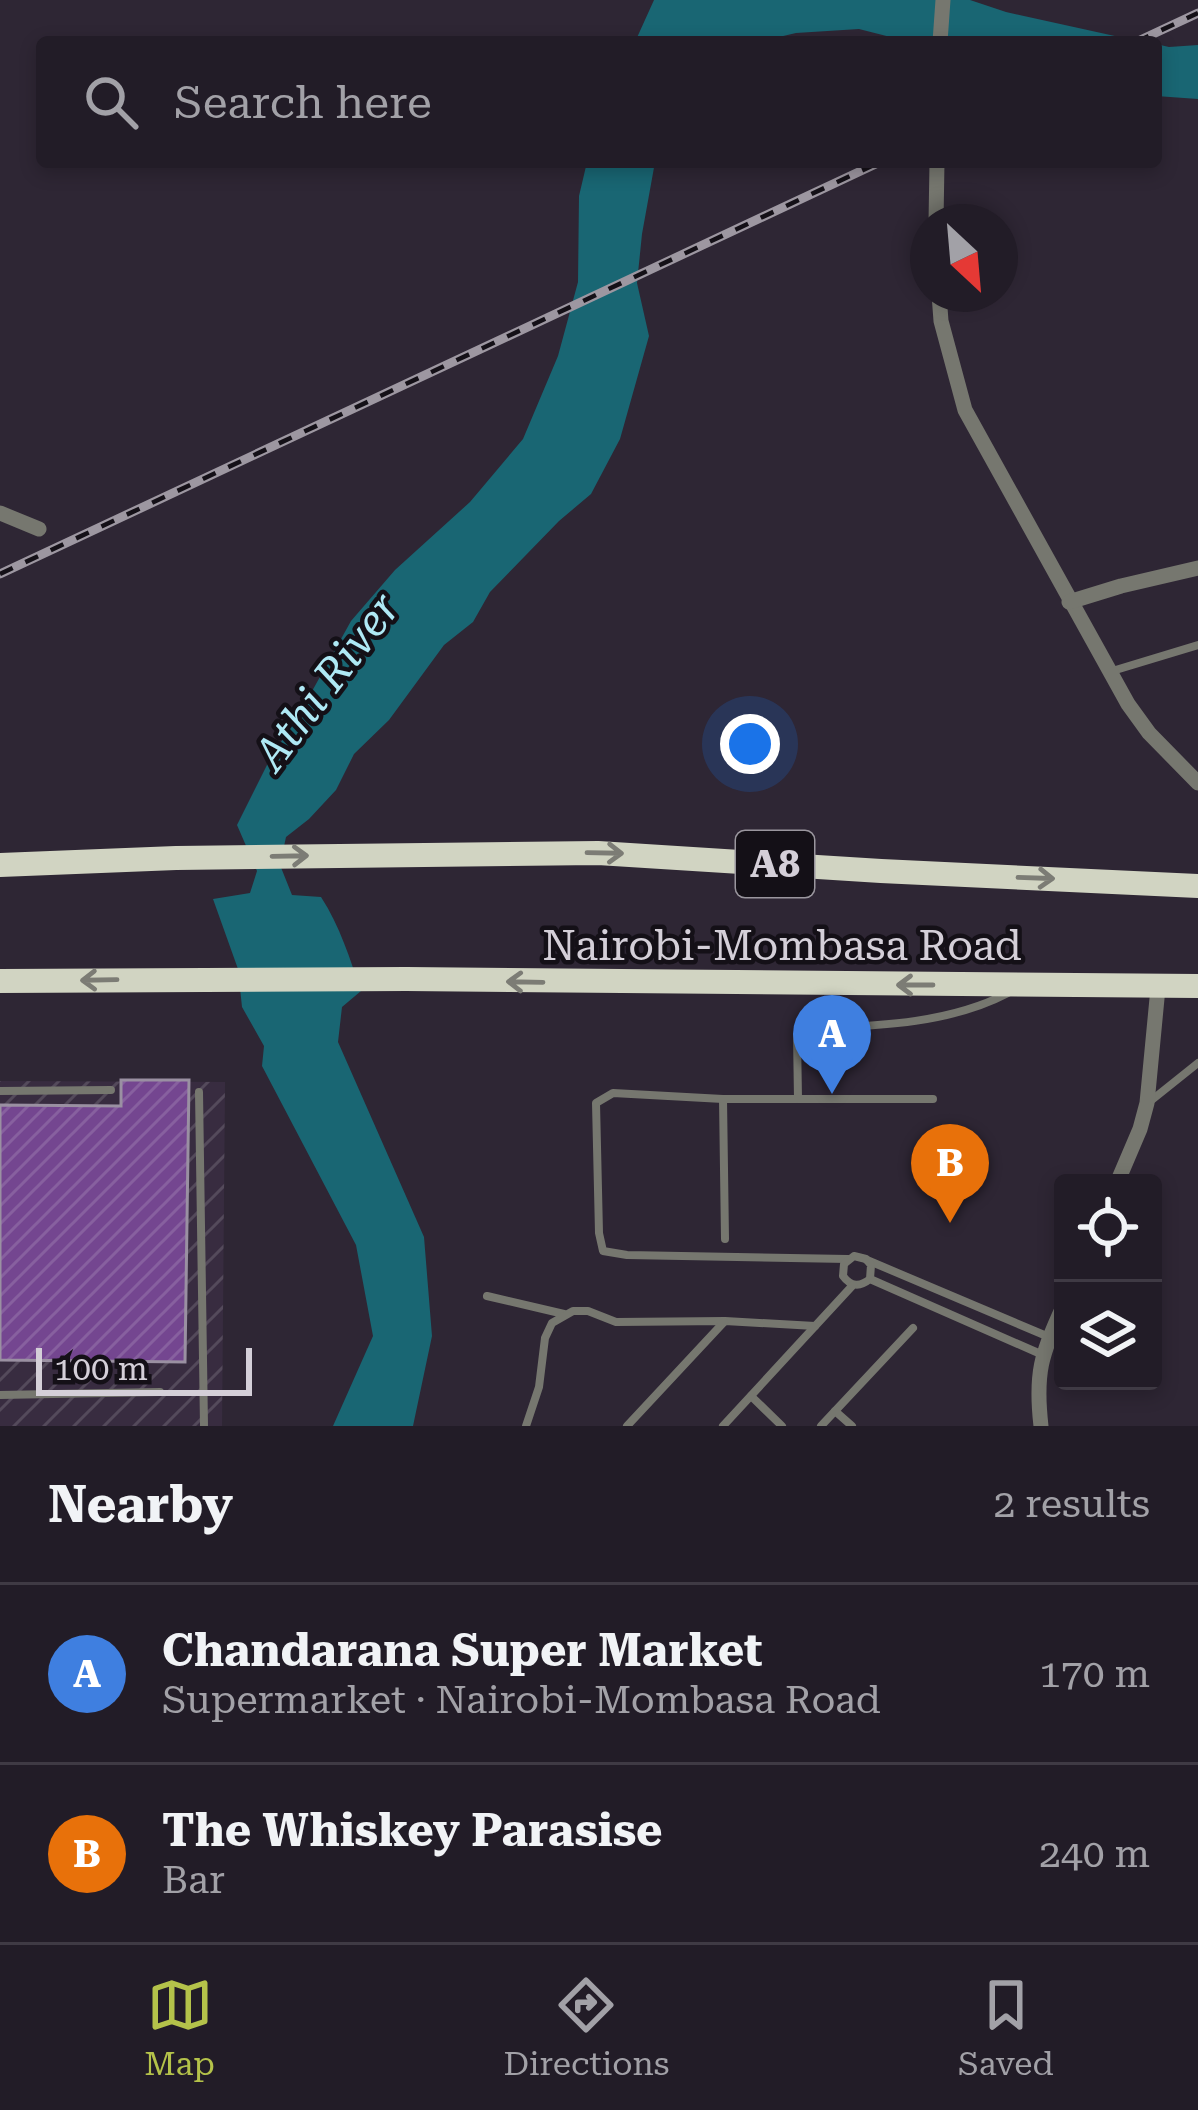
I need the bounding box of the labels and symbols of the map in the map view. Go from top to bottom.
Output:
north arrow [910,204,1018,312]
water label: Athi River [241,582,411,782]
your location [720,714,780,774]
road number: A8 [736,831,814,897]
one-way arrow [585,842,624,865]
one-way arrow [270,845,309,868]
one-way arrow [1016,867,1055,890]
street label: Nairobi-Mombasa Road [542,921,1022,970]
one-way arrow [80,969,119,991]
one-way arrow [506,970,545,993]
one-way arrow [896,974,935,996]
pin: A [793,995,871,1094]
pin: B [911,1124,989,1223]
scale bar [36,1342,252,1395]

